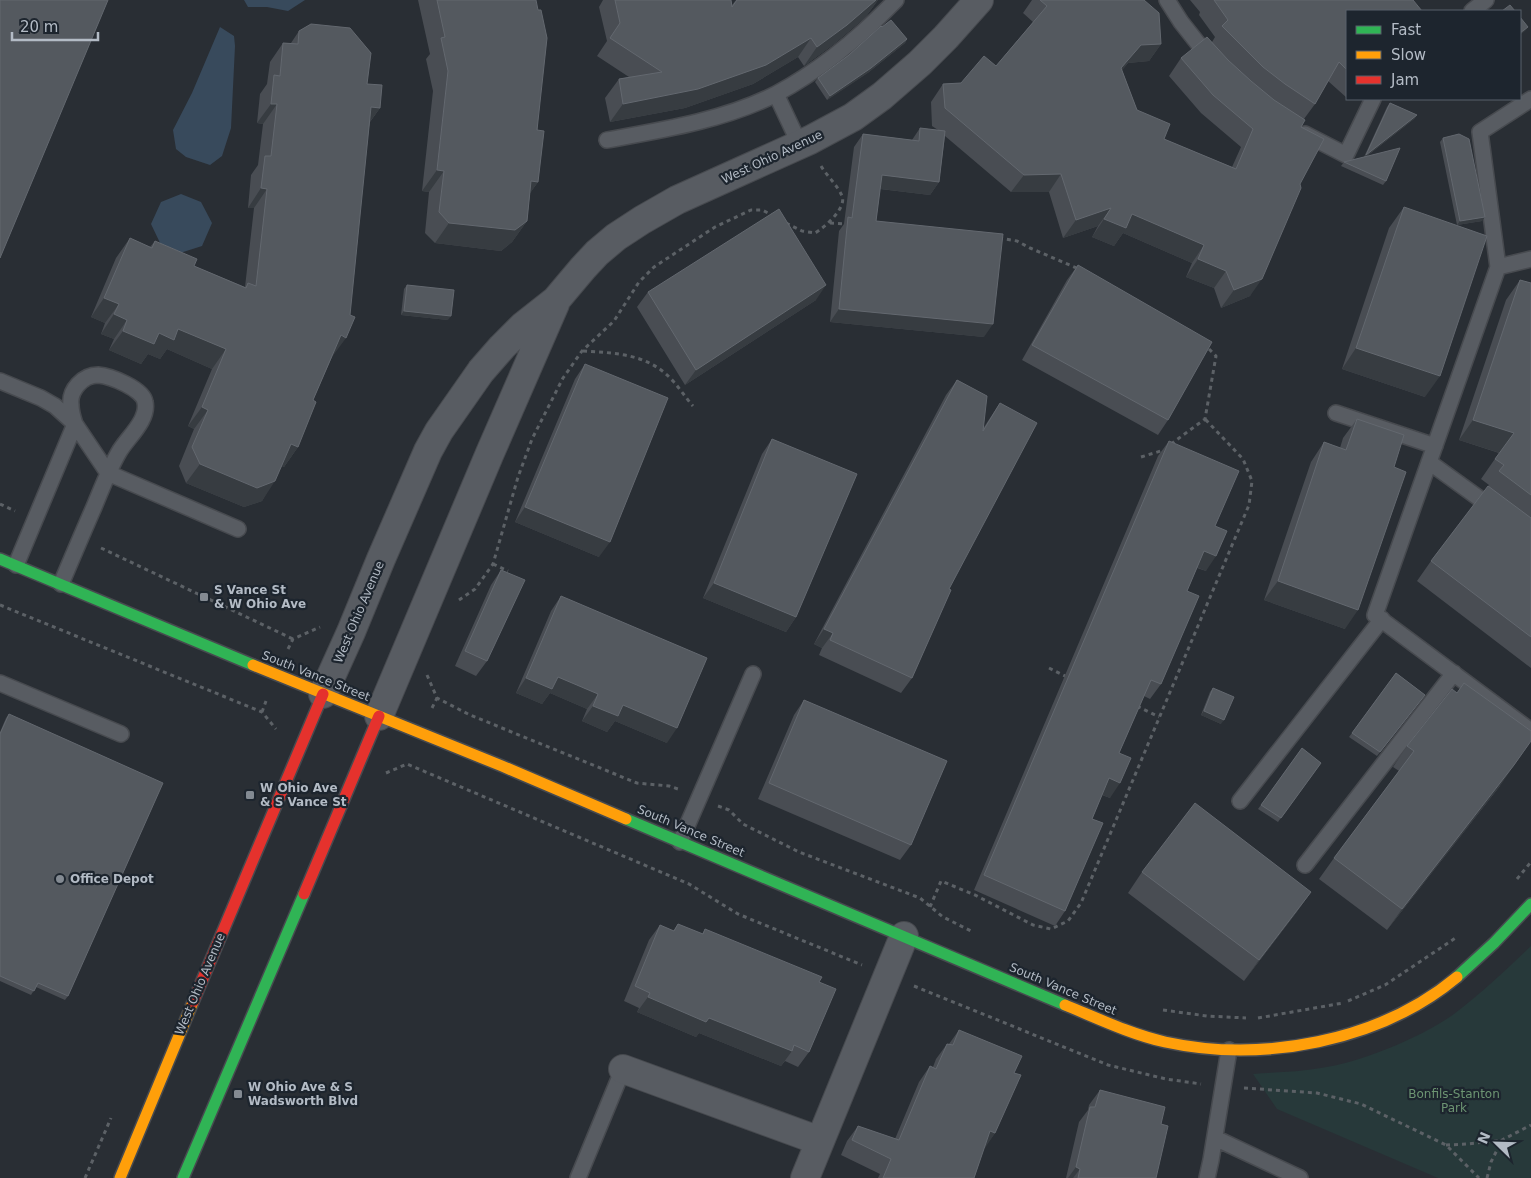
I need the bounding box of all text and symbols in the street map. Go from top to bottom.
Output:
scale bar [12,10,99,42]
legend [1346,10,1521,100]
text: 20 m [20,18,58,36]
text: Fast [1391,21,1421,39]
text: Slow [1391,46,1426,64]
text: Jam [1390,71,1419,89]
street label: West Ohio Avenue [719,128,825,186]
street label: West Ohio Avenue [331,559,387,665]
place label: S Vance St & W Ohio Ave [214,583,306,611]
marker: S Vance St & W Ohio Ave [198,591,210,603]
street label: South Vance Street [260,648,372,704]
place label: W Ohio Ave & S Vance St [260,781,347,809]
marker: W Ohio Ave & S Vance St [244,789,256,801]
street label: South Vance Street [635,802,747,860]
place label: Office Depot [70,872,154,886]
marker: Office Depot [54,873,66,885]
street label: West Ohio Avenue [172,931,228,1037]
street label: South Vance Street [1007,960,1119,1018]
place label: W Ohio Ave & S Wadsworth Blvd [248,1080,358,1108]
park label: Bonfils-Stanton Park [1408,1087,1500,1115]
marker: W Ohio Ave & S Wadsworth Blvd [232,1088,244,1100]
north arrow [1471,1118,1521,1168]
text: N [1474,1129,1494,1146]

